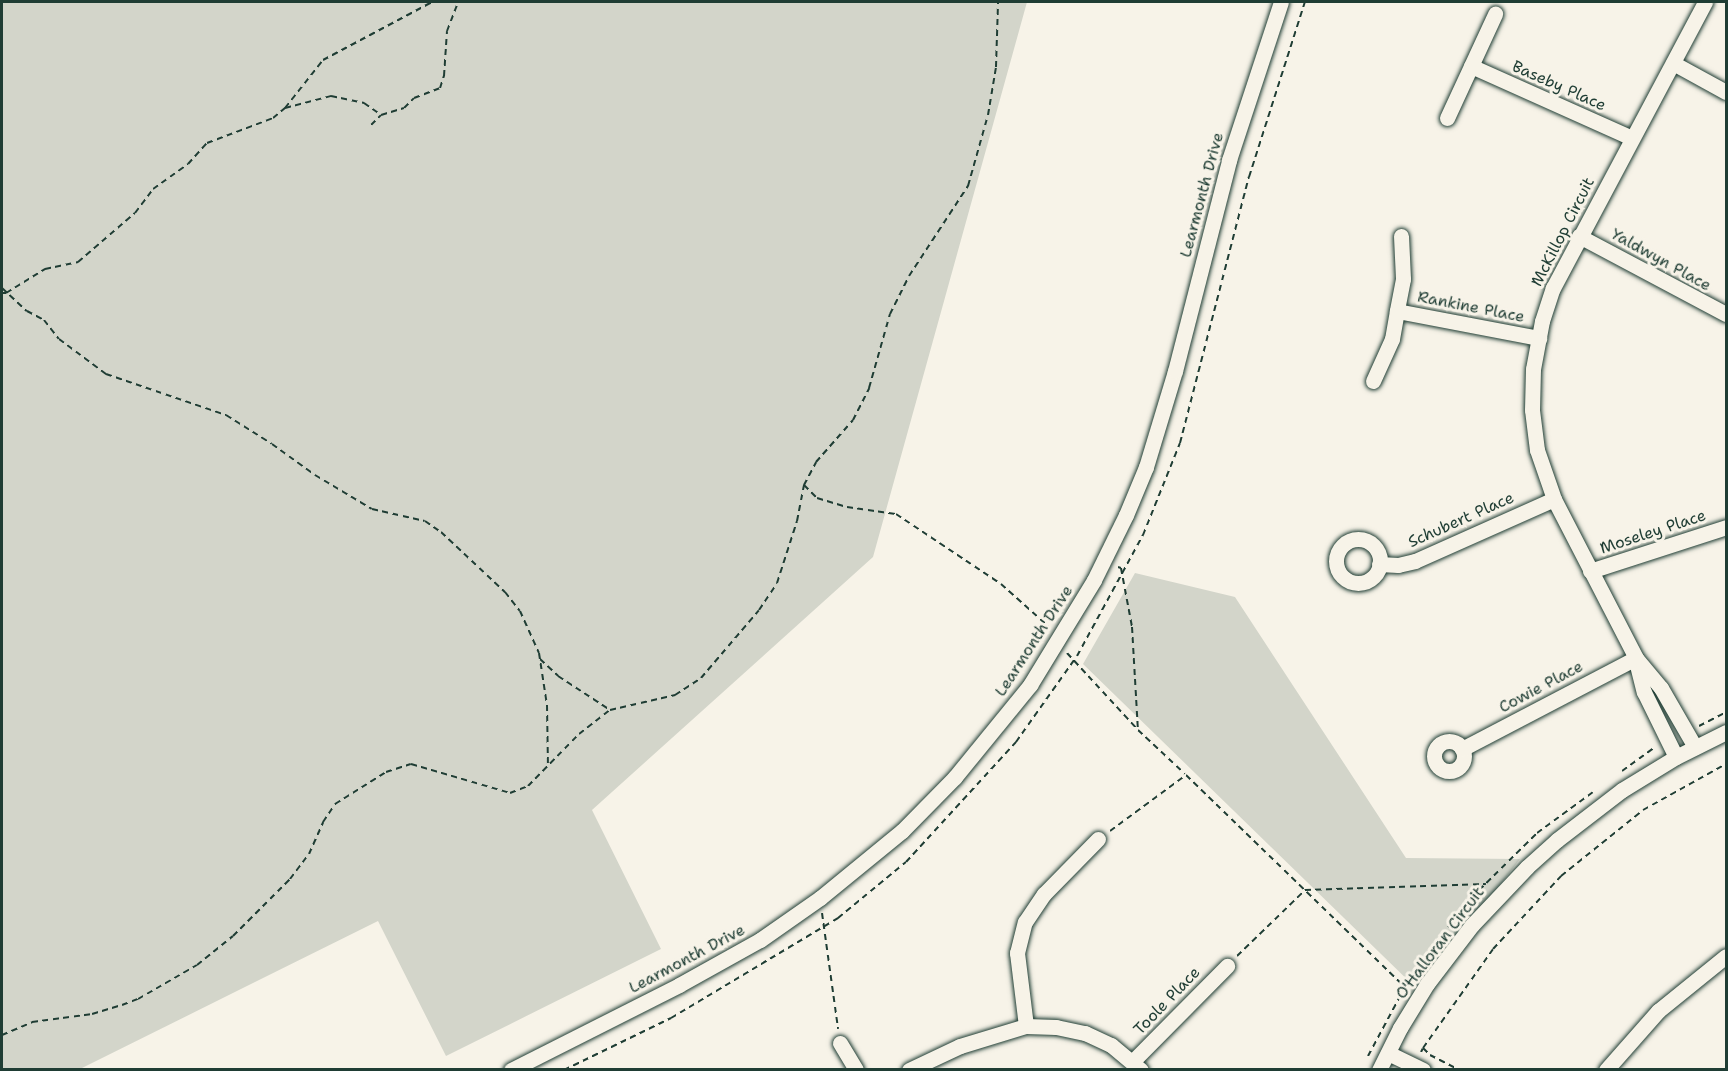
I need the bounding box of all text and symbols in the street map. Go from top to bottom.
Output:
street label: Baseby Place [1509,57,1609,115]
street label: Learmonth Drive [1176,130,1228,260]
street label: McKillop Circuit [1527,174,1599,290]
street label: Yaldwyn Place [1608,225,1714,295]
street label: Rankine Place [1416,287,1526,327]
street label: Schubert Place [1405,488,1517,552]
street label: Moseley Place [1598,506,1708,558]
street label: Learmonth Drive [991,582,1077,700]
street label: Cowie Place [1496,657,1586,717]
street label: O'Halloran Circuit [1392,883,1488,1003]
street label: Learmonth Drive [626,920,748,998]
street label: Toole Place [1130,963,1204,1039]

